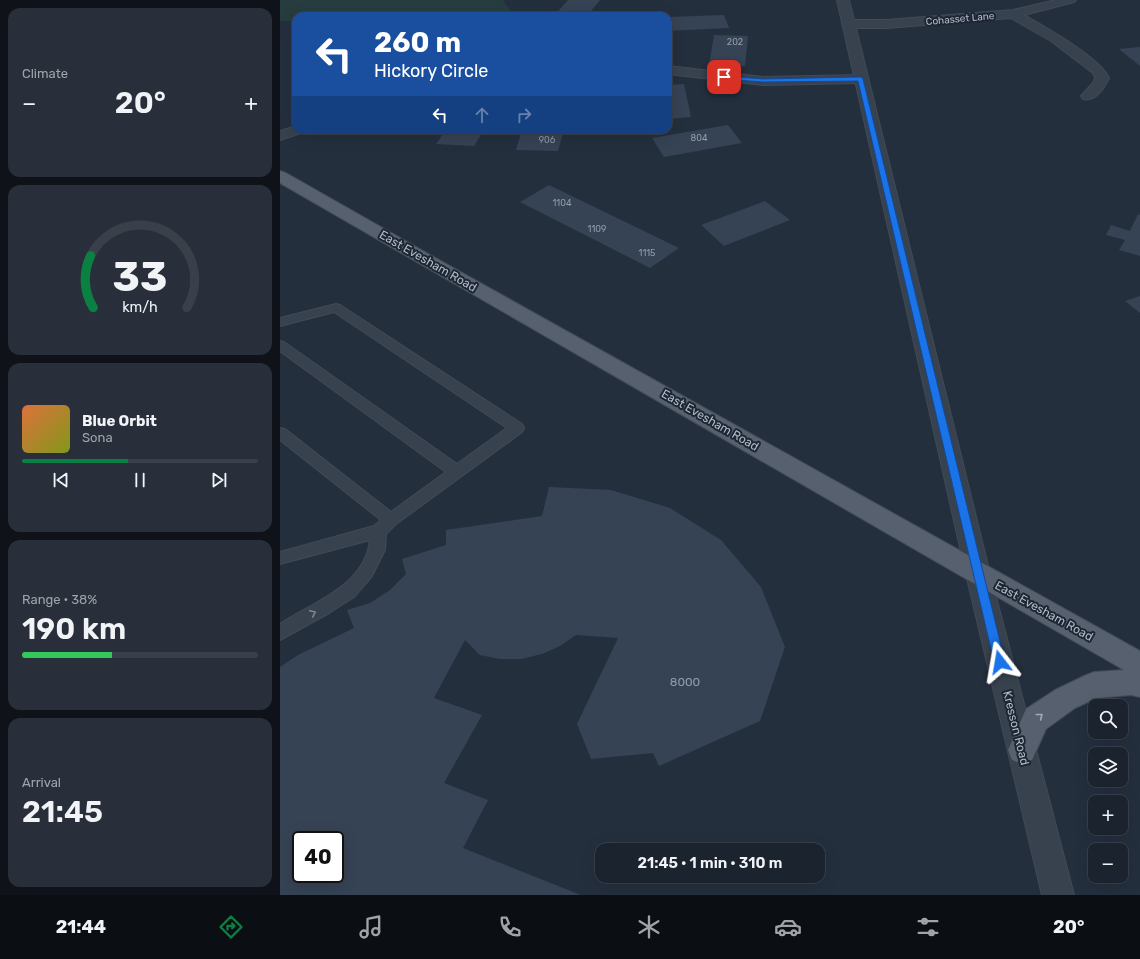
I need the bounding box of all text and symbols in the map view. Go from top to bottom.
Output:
street label: Cohasset Lane [925,10,995,28]
text: 260 m [374,26,461,59]
icon: left [308,28,360,80]
house number: 202 [727,37,743,47]
text: Hickory Circle [374,60,488,82]
pin [707,60,741,94]
text: Climate [22,66,68,81]
icon: arrive [713,66,735,88]
text: 20° [115,85,166,121]
text: − [22,90,36,117]
text: + [244,90,258,117]
icon: left [429,104,451,126]
icon: ahead [471,104,493,126]
icon: right [513,104,535,126]
house number: 804 [690,133,708,143]
house number: 906 [539,135,556,145]
house number: 1104 [552,198,572,208]
house number: 1109 [588,224,606,234]
street label: East Evesham Road [377,227,479,295]
house number: 1115 [639,248,655,258]
text: 33 [113,252,167,301]
text: km/h [122,299,158,316]
street label: East Evesham Road [659,386,761,454]
text: Blue Orbit [82,412,157,430]
text: Sona [82,430,113,445]
icon: previous [50,469,72,491]
icon: pause [129,469,151,491]
icon: next [208,469,230,491]
street label: East Evesham Road [993,578,1095,644]
text: Range · 38% [22,592,97,607]
one-way arrow [309,610,316,618]
text: 190 km [22,611,126,647]
position arrow [979,641,1021,683]
house number: 8000 [670,675,700,689]
street label: Kresson Road [1000,689,1032,767]
map controls [1088,699,1128,883]
button: search [1088,699,1128,739]
one-way arrow [1036,714,1043,721]
button: layers [1088,747,1128,787]
text: Arrival [22,775,61,790]
text: 21:45 [22,794,103,830]
button: + [1088,795,1128,835]
speed limit sign: 40 [292,831,344,883]
button: − [1088,843,1128,883]
text: 21:45 · 1 min · 310 m [638,854,782,872]
icon: directions [217,913,245,941]
icon: music [357,913,385,941]
icon: phone [496,913,524,941]
icon: climate [635,913,663,941]
icon: car [774,913,802,941]
icon: filters [914,913,942,941]
text: 21:44 [56,916,106,938]
text: 20° [1053,916,1084,938]

